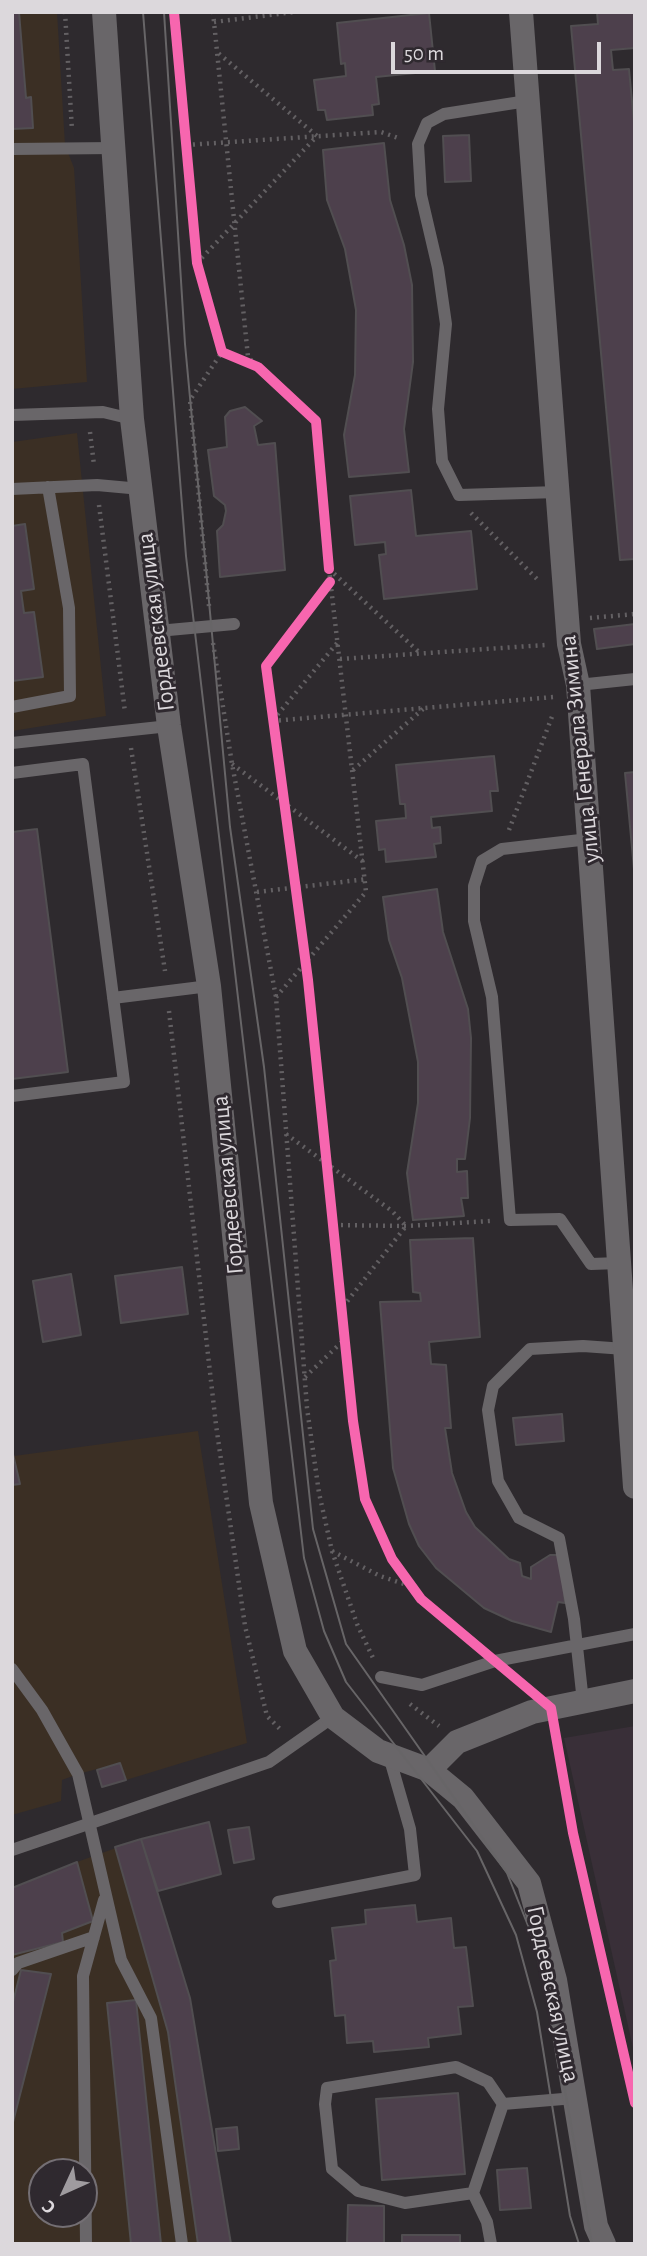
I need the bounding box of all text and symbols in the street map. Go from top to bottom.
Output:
scale bar [395,28,605,72]
text: 50 m [404,43,444,64]
street label: Гордеевская улица [131,531,181,713]
street label: улица Генерала Зимина [554,634,606,864]
street label: Гордеевская улица [206,1094,250,1276]
street label: Гордеевская улица [520,1903,586,2085]
north arrow [28,2158,98,2228]
text: С [39,2196,60,2217]

